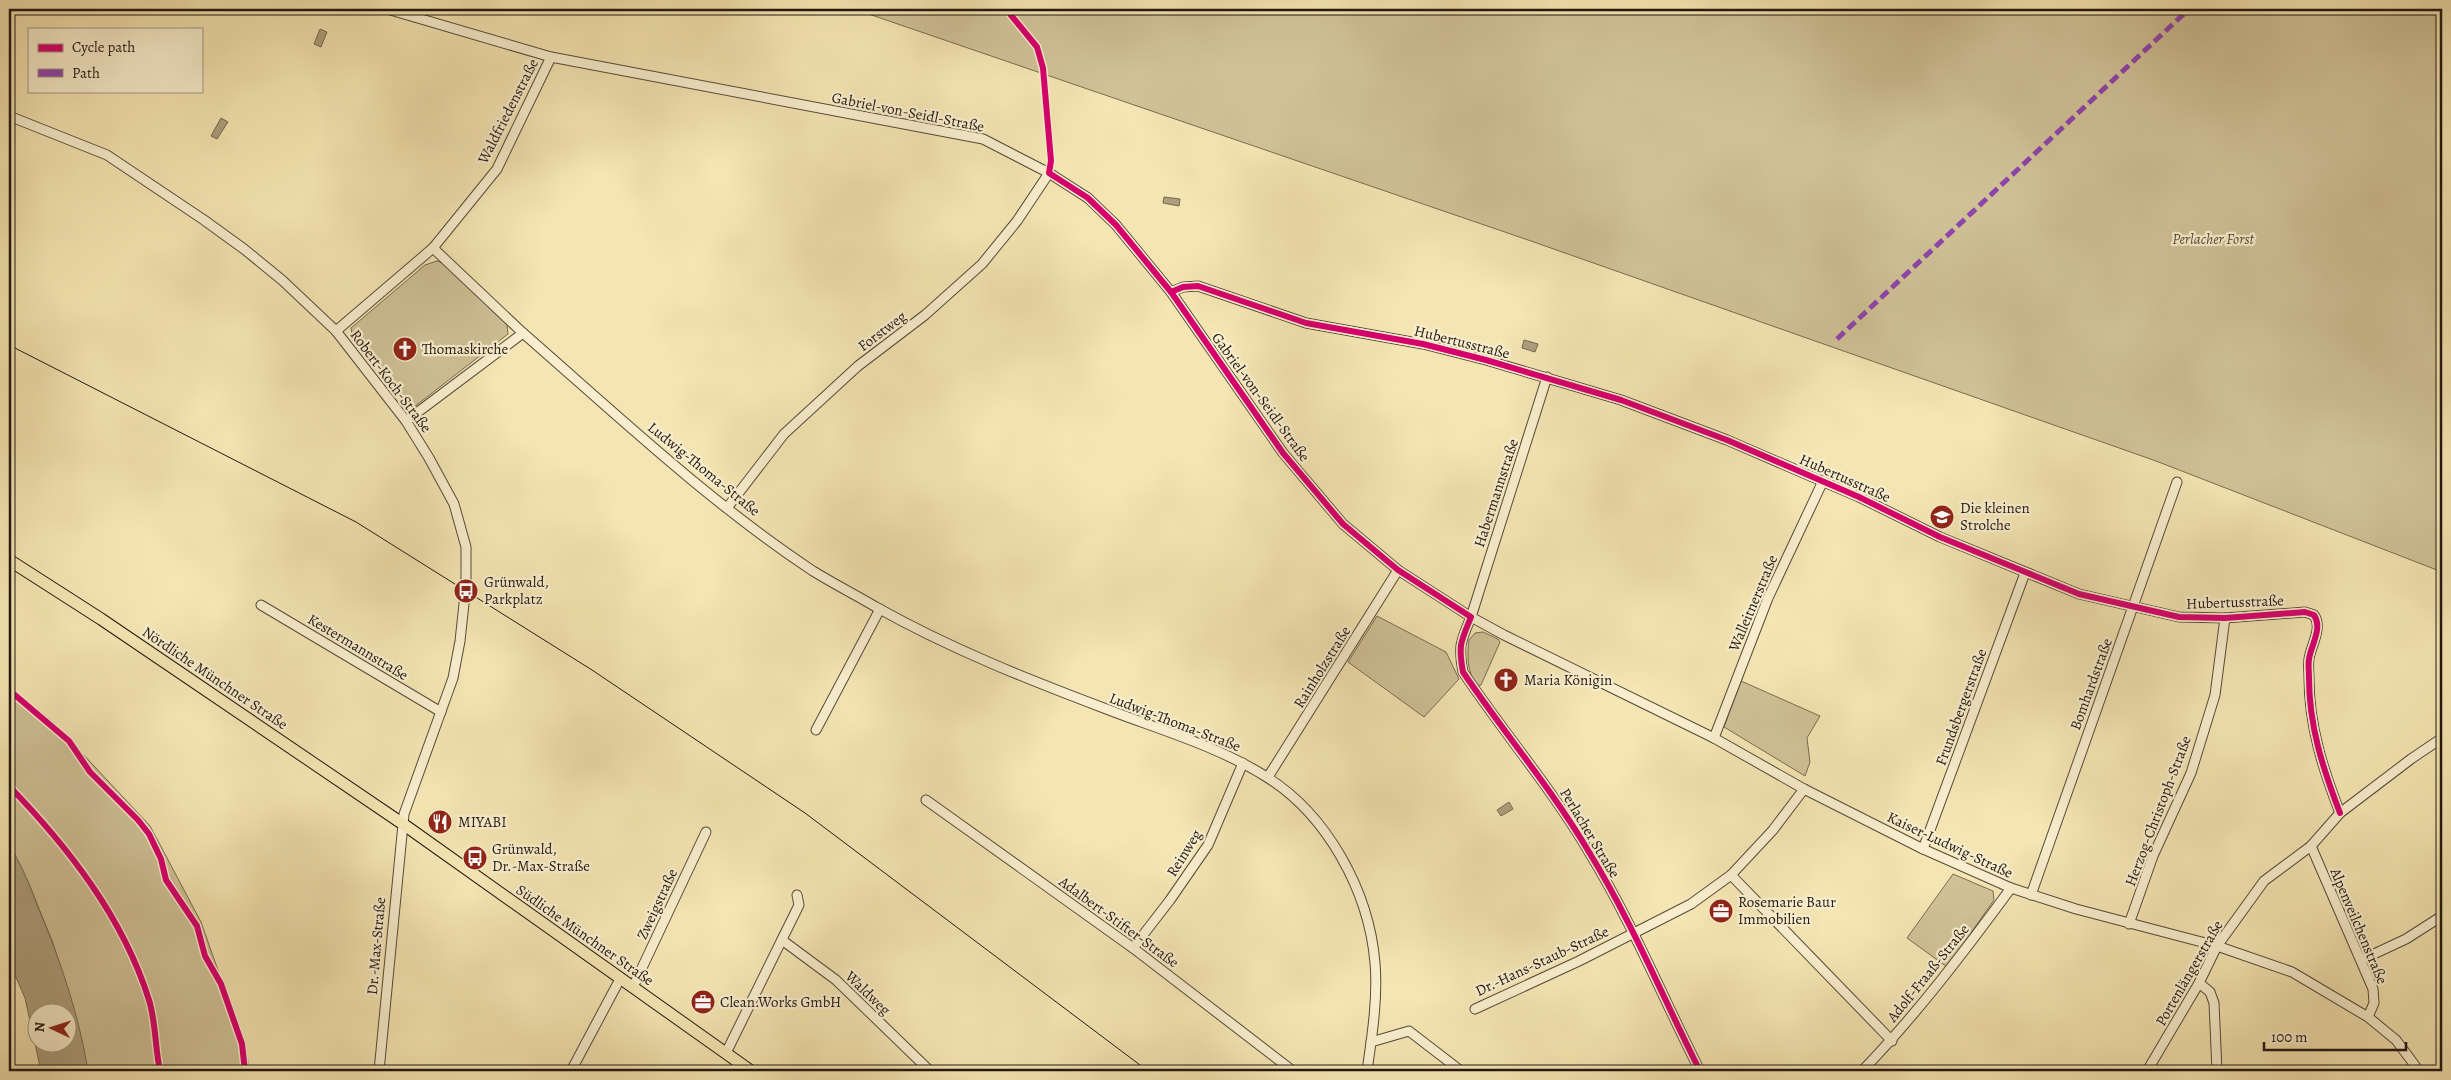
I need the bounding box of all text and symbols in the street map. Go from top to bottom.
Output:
legend [28,28,202,92]
text: Cycle path [72,37,135,57]
street label: Waldfriedenstraße [472,55,543,168]
text: Path [72,63,100,83]
street label: Gabriel-von-Seidl-Straße [830,87,986,137]
park label: Perlacher Forst [2172,229,2254,249]
street label: Forstweg [854,306,911,356]
street label: Hubertusstraße [1412,320,1512,364]
street label: Robert-Koch-Straße [346,325,436,437]
street label: Gabriel-von-Seidl-Straße [1207,328,1315,466]
church icon: Thomaskirche [392,336,418,362]
place label: Thomaskirche [422,339,508,359]
street label: Ludwig-Thoma-Straße [644,417,765,521]
street label: Habermannstraße [1469,436,1523,550]
street label: Hubertusstraße [1796,449,1894,507]
place label: Die kleinen Strolche [1960,498,2030,535]
school or university icon: Die kleinen Strolche [1929,504,1955,530]
street label: Walleitnerstraße [1723,552,1782,655]
place label: Grünwald, Parkplatz [484,572,549,609]
bus stop icon: Grünwald, Parkplatz [453,578,479,604]
street label: Hubertusstraße [2186,590,2284,614]
street label: Kestermannstraße [304,609,412,685]
street label: Nördliche Münchner Straße [138,622,292,734]
street label: Rainholzstraße [1289,622,1355,712]
street label: Bomhardstraße [2065,635,2117,733]
street label: Frundsbergerstraße [1931,646,1991,768]
church icon: Maria Königin [1493,667,1519,693]
place label: Maria Königin [1524,670,1612,690]
street label: Ludwig-Thoma-Straße [1106,688,1244,756]
street label: Herzog-Christoph-Straße [2120,733,2196,889]
street label: Perlacher Straße [1555,784,1625,882]
street label: Kaiser-Ludwig-Straße [1884,807,2016,883]
restaurant icon: MIYABI [427,809,453,835]
place label: MIYABI [458,812,507,832]
street label: Reinweg [1162,825,1207,880]
place label: Grünwald, Dr.-Max-Straße [492,839,590,876]
bus stop icon: Grünwald, Dr.-Max-Straße [462,845,488,871]
street label: Alpenveilchenstraße [2325,864,2393,987]
street label: Zweigstraße [632,865,682,943]
street label: Adalbert-Stifter-Straße [1054,871,1183,973]
street label: Südliche Münchner Straße [512,880,658,990]
place label: Rosemarie Baur Immobilien [1738,892,1836,929]
street label: Dr.-Max-Straße [362,896,390,996]
office icon: Rosemarie Baur Immobilien [1708,898,1734,924]
street label: Portenlängerstraße [2151,916,2227,1029]
street label: Adolf-Fraaß-Straße [1882,920,1974,1027]
street label: Dr.-Hans-Staub-Straße [1472,921,1612,1001]
street label: Waldweg [840,966,895,1020]
office icon: Clean.Works GmbH [690,989,716,1015]
place label: Clean.Works GmbH [720,992,841,1012]
north arrow [28,1002,78,1052]
scale bar [2264,1020,2406,1052]
text: N [30,1021,49,1033]
text: 100 m [2271,1027,2308,1047]

